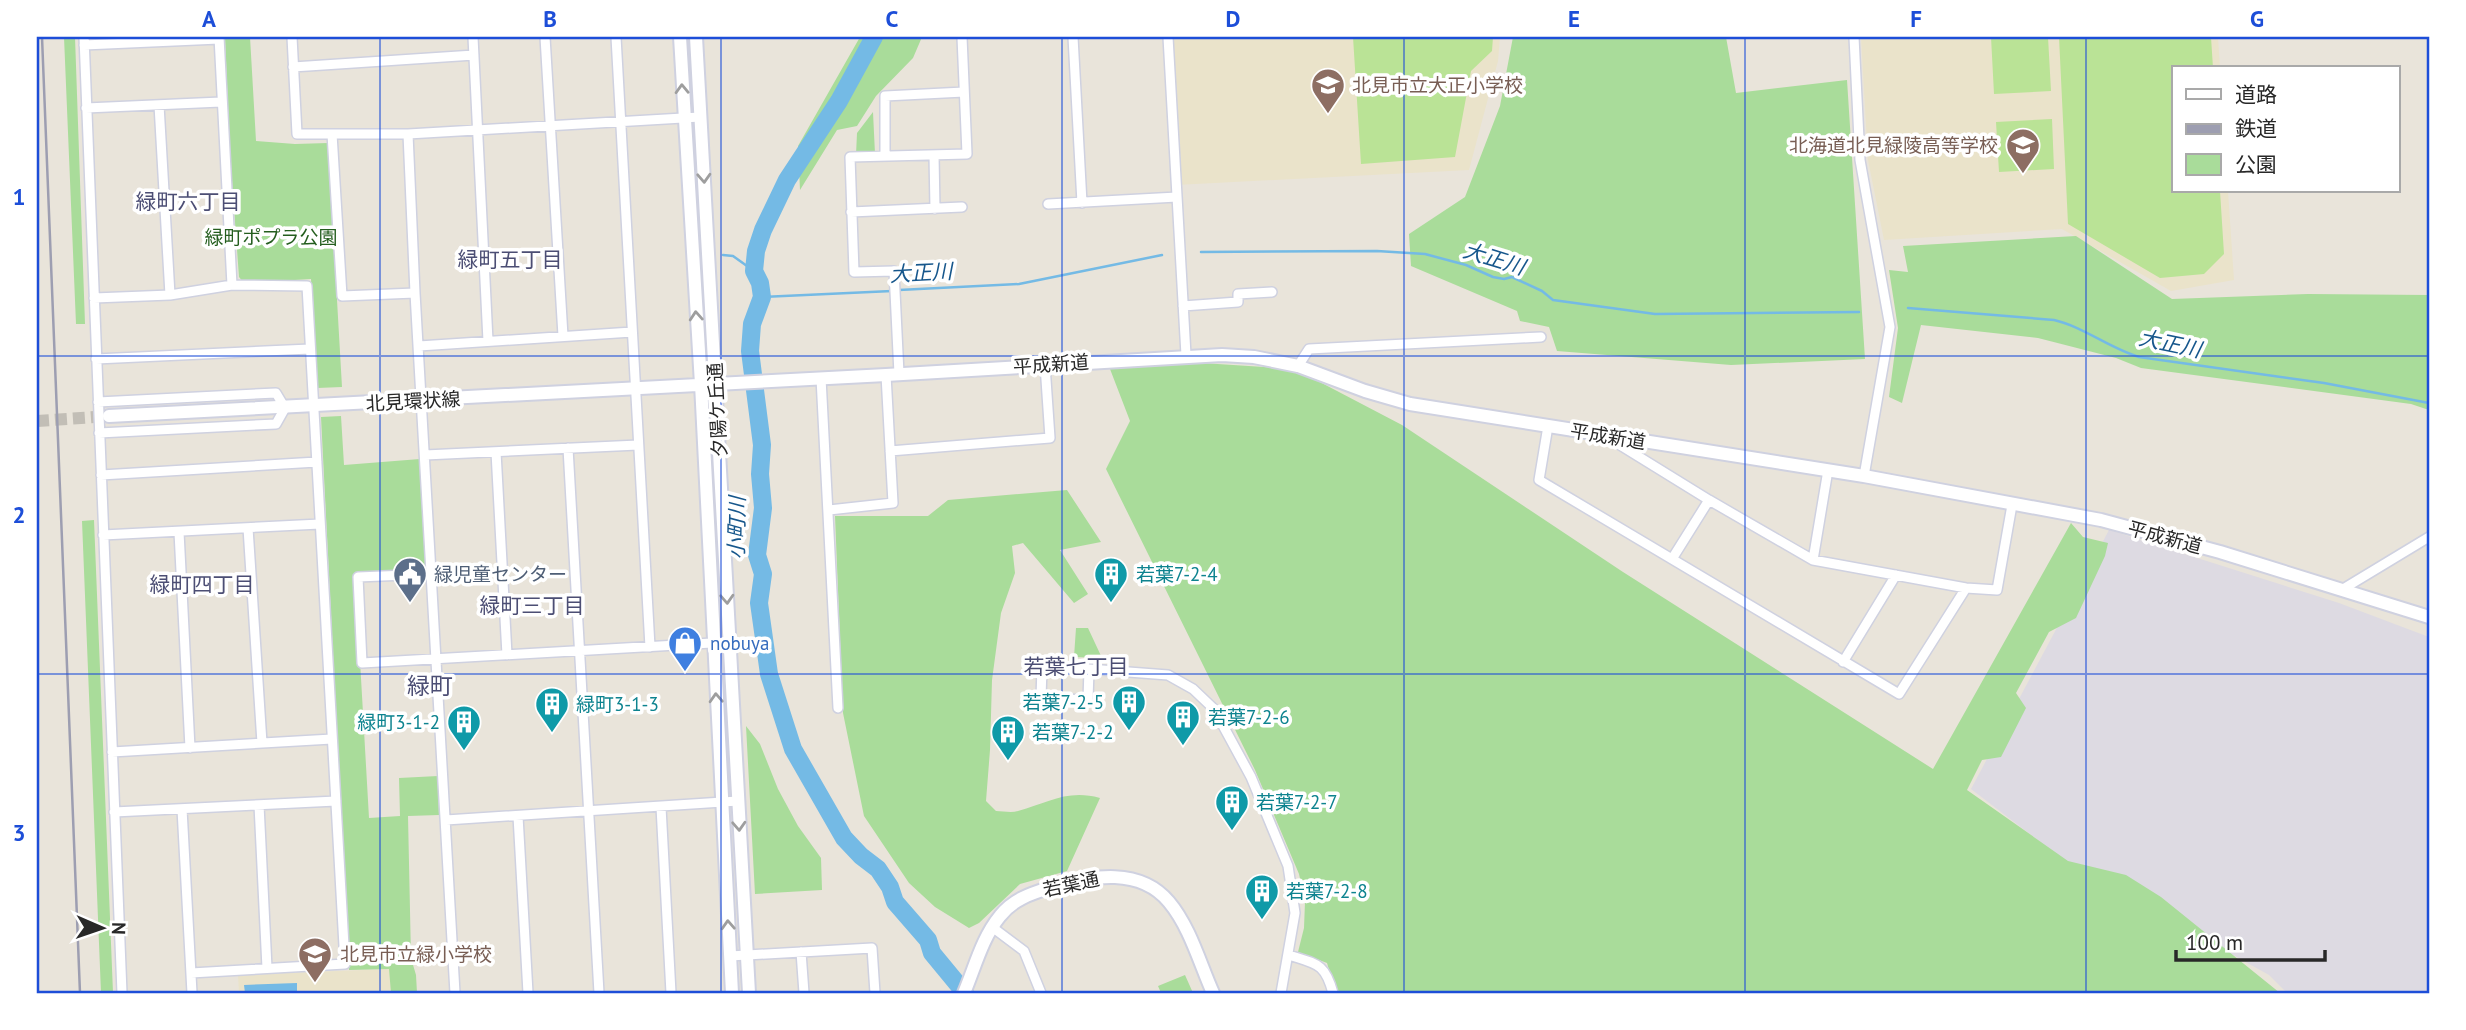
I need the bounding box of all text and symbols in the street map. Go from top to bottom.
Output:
text: A [202,4,216,33]
text: B [543,4,557,33]
text: C [886,4,899,33]
text: D [1226,4,1240,33]
text: E [1568,4,1580,33]
text: F [1910,4,1922,33]
text: G [2250,4,2264,33]
school or university icon: 北見市立大正小学校 [1309,66,1347,115]
legend [2172,66,2400,192]
place label: 北見市立大正小学校 [1352,73,1523,97]
text: 道路 [2235,81,2277,108]
one-way arrow [675,83,690,94]
text: 鉄道 [2235,115,2277,142]
school or university icon: 北海道北見緑陵高等学校 [2004,126,2042,175]
place label: 北海道北見緑陵高等学校 [1789,133,1998,157]
text: 公園 [2235,151,2277,178]
one-way arrow [696,173,711,184]
text: 1 [12,182,26,211]
district label: 緑町六丁目 [136,188,241,215]
park label: 緑町ポプラ公園 [204,225,338,249]
water label: 大正川 [1460,236,1530,281]
district label: 緑町五丁目 [458,246,563,273]
water label: 大正川 [889,257,955,288]
one-way arrow [689,310,704,321]
water label: 大正川 [2136,324,2206,364]
street label: 平成新道 [1012,349,1090,379]
street label: 夕陽ケ丘通 [703,362,731,458]
street label: 北見環状線 [365,387,461,415]
street label: 平成新道 [1569,418,1647,454]
water label: 小町川 [722,494,751,560]
text: 2 [12,500,26,529]
street label: 平成新道 [2125,516,2205,558]
public building icon: 緑児童センター [391,555,429,604]
building icon: 若葉7-2-4 [1092,555,1130,604]
place label: 緑児童センター [434,562,567,586]
place label: 若葉7-2-4 [1136,562,1218,586]
district label: 緑町四丁目 [150,571,255,598]
district label: 緑町三丁目 [480,592,585,619]
one-way arrow [719,593,734,604]
shop icon: nobuya [666,624,704,673]
place label: nobuya [710,631,769,655]
district label: 若葉七丁目 [1024,653,1129,680]
district label: 緑町 [407,671,453,700]
building icon: 若葉7-2-5 [1110,683,1148,732]
building icon: 緑町3-1-3 [533,685,571,734]
place label: 若葉7-2-5 [1022,690,1104,714]
place label: 緑町3-1-3 [576,692,659,716]
one-way arrow [709,692,724,703]
building icon: 若葉7-2-6 [1164,698,1202,747]
building icon: 緑町3-1-2 [445,703,483,752]
place label: 若葉7-2-6 [1208,705,1290,729]
place label: 緑町3-1-2 [357,710,440,734]
building icon: 若葉7-2-2 [989,713,1027,762]
place label: 若葉7-2-2 [1032,720,1114,744]
building icon: 若葉7-2-7 [1213,783,1251,832]
place label: 若葉7-2-7 [1256,790,1338,814]
text: 3 [12,818,26,847]
one-way arrow [732,820,747,831]
street label: 若葉通 [1041,866,1101,902]
building icon: 若葉7-2-8 [1243,872,1281,921]
place label: 若葉7-2-8 [1286,879,1368,903]
north arrow [66,894,136,964]
scale bar [2176,918,2324,962]
one-way arrow [721,919,736,930]
text: N [107,922,131,935]
text: 100 m [2186,929,2243,956]
school or university icon: 北見市立緑小学校 [296,935,334,984]
place label: 北見市立緑小学校 [340,942,492,966]

